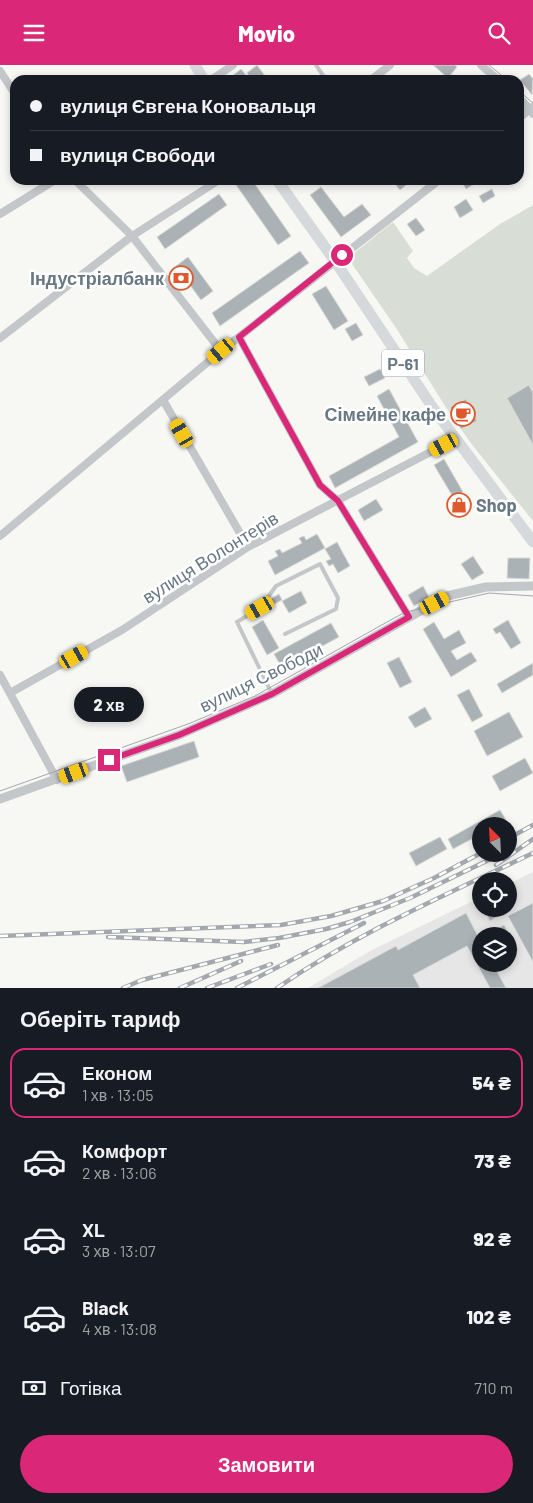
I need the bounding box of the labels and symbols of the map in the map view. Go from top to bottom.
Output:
route start [331,244,353,266]
bank icon: Індустріалбанк [168,265,194,291]
place label: Індустріалбанк [30,267,165,289]
car [204,336,237,366]
road number: Р-61 [382,349,424,377]
cafe icon: Сімейне кафе [450,401,476,427]
place label: Сімейне кафе [325,403,446,425]
car [168,416,195,450]
car [427,431,460,459]
shop icon: Shop [446,492,472,518]
place label: Shop [476,494,517,516]
street label: вулиця Волонтерів [138,506,282,608]
car [418,589,451,617]
car [243,594,276,622]
street label: вулиця Свободи [196,638,326,716]
car [57,643,90,671]
callout: 2 хв [74,687,144,723]
route end [98,749,120,771]
car [57,761,90,785]
north arrow [472,817,518,863]

